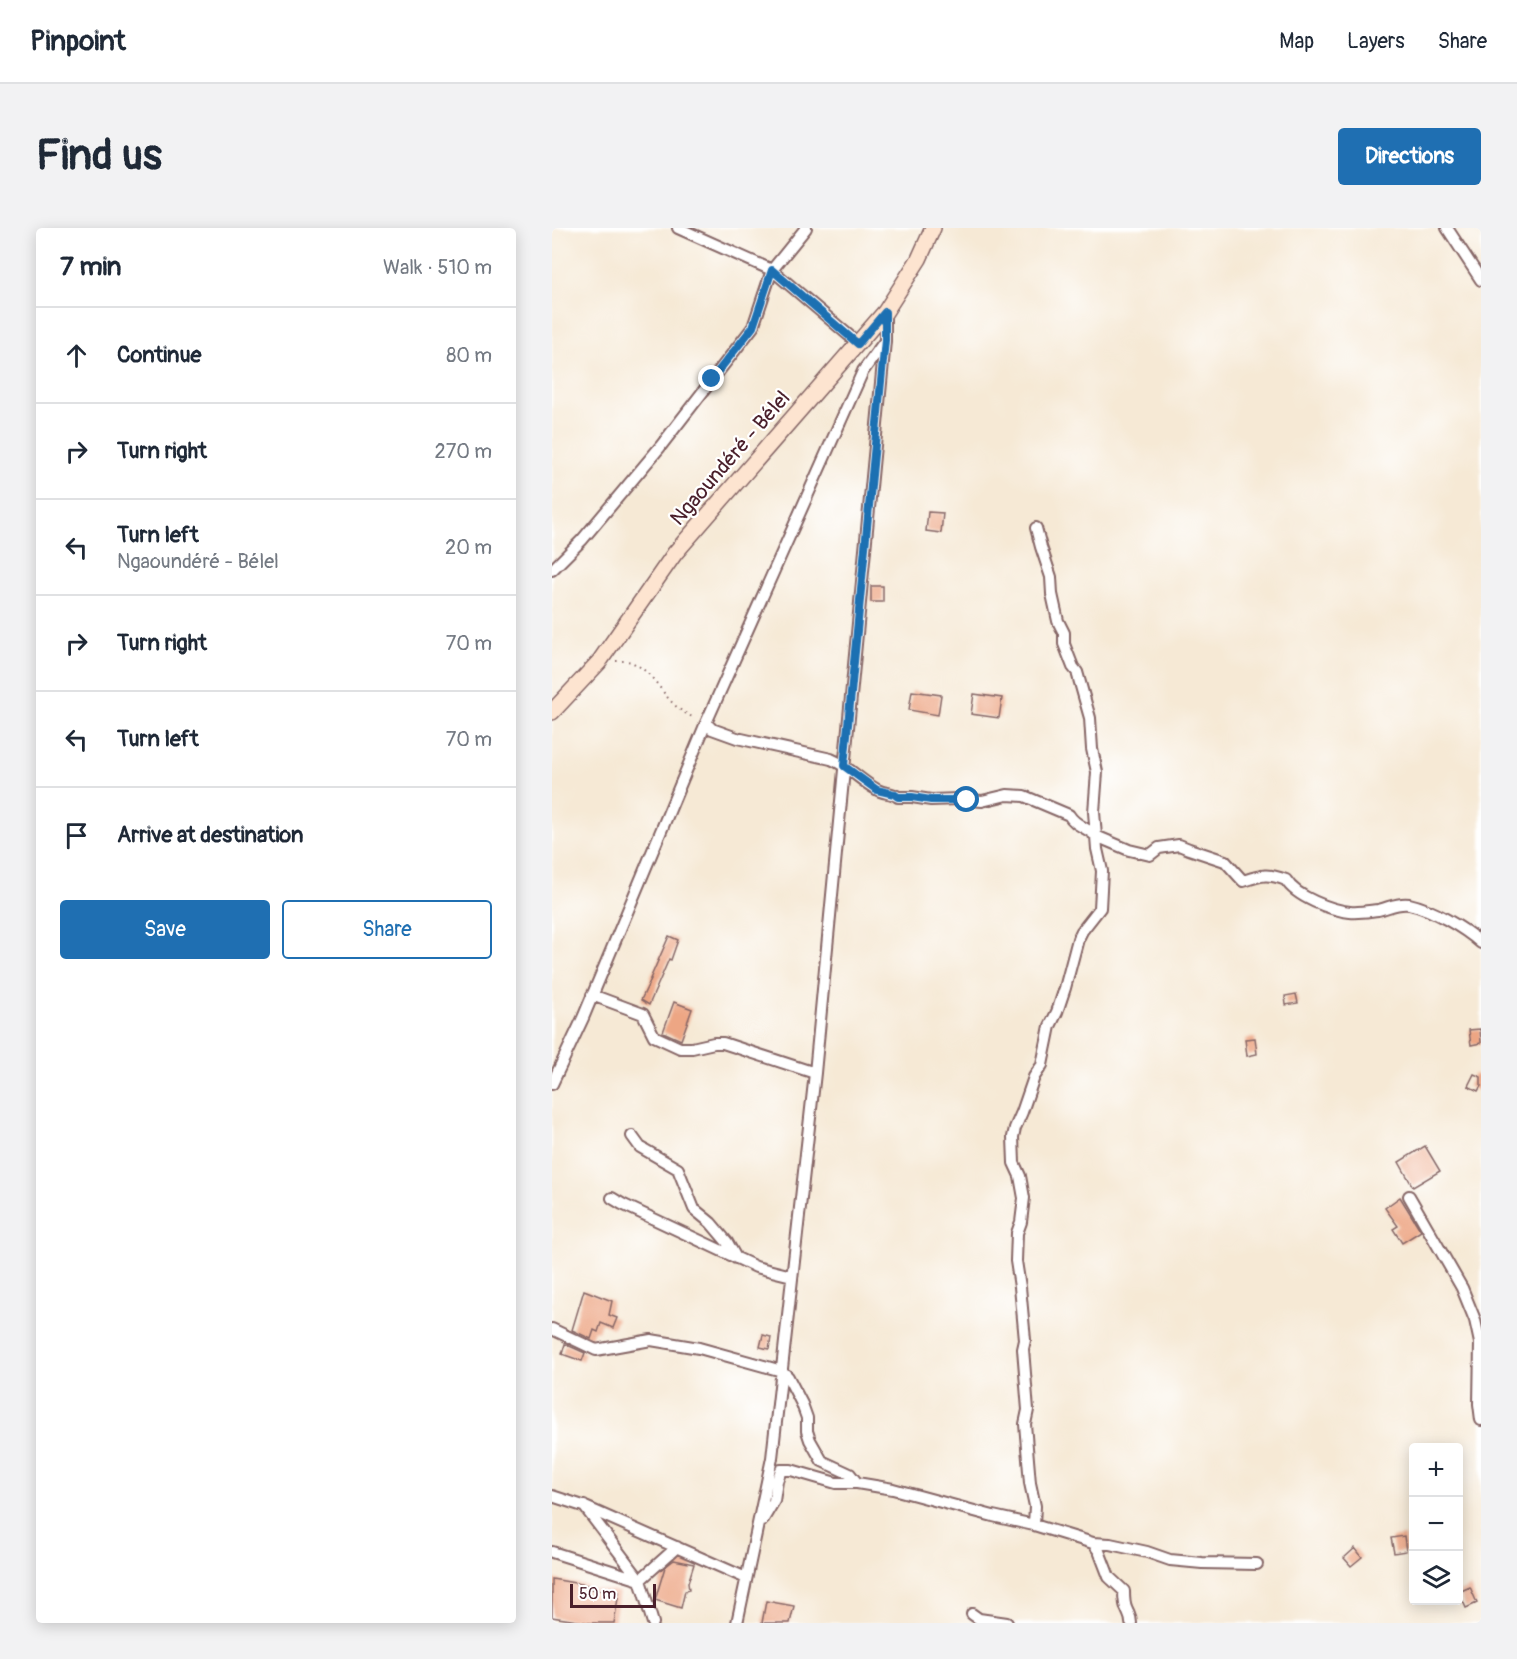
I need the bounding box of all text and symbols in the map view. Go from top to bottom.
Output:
text: Pinpoint [30,24,126,59]
text: Map [1279,28,1314,55]
text: Layers [1347,28,1405,55]
text: Share [1438,28,1487,55]
button: Directions [1338,128,1481,185]
text: Find us [36,130,162,182]
text: 7 min [60,251,122,283]
text: Walk · 510 m [383,255,492,280]
icon: ahead [60,339,93,372]
text: Continue [117,341,201,369]
text: 80 m [446,343,492,368]
route end [698,365,724,391]
street label: Ngaoundéré - Bélel [664,385,796,531]
icon: right [60,435,93,468]
text: Turn right [117,437,207,465]
text: 270 m [434,439,492,464]
text: Turn left [117,521,199,549]
icon: left [60,531,93,564]
text: 20 m [445,535,492,560]
text: Ngaoundéré - Bélel [117,549,279,574]
icon: right [60,627,93,660]
text: Turn right [117,629,207,657]
text: 70 m [446,631,492,656]
icon: left [60,723,93,756]
text: Turn left [117,725,199,753]
text: 70 m [446,727,492,752]
route start [953,786,979,812]
icon: arrive [60,819,93,852]
text: Arrive at destination [117,821,303,849]
button: Save [60,900,270,959]
button: Share [282,900,492,959]
map controls [1409,1443,1463,1605]
button: + [1409,1443,1463,1497]
button: − [1409,1497,1463,1551]
button: layers [1409,1551,1463,1605]
scale bar [570,1581,656,1608]
text: 50 m [579,1584,616,1604]

